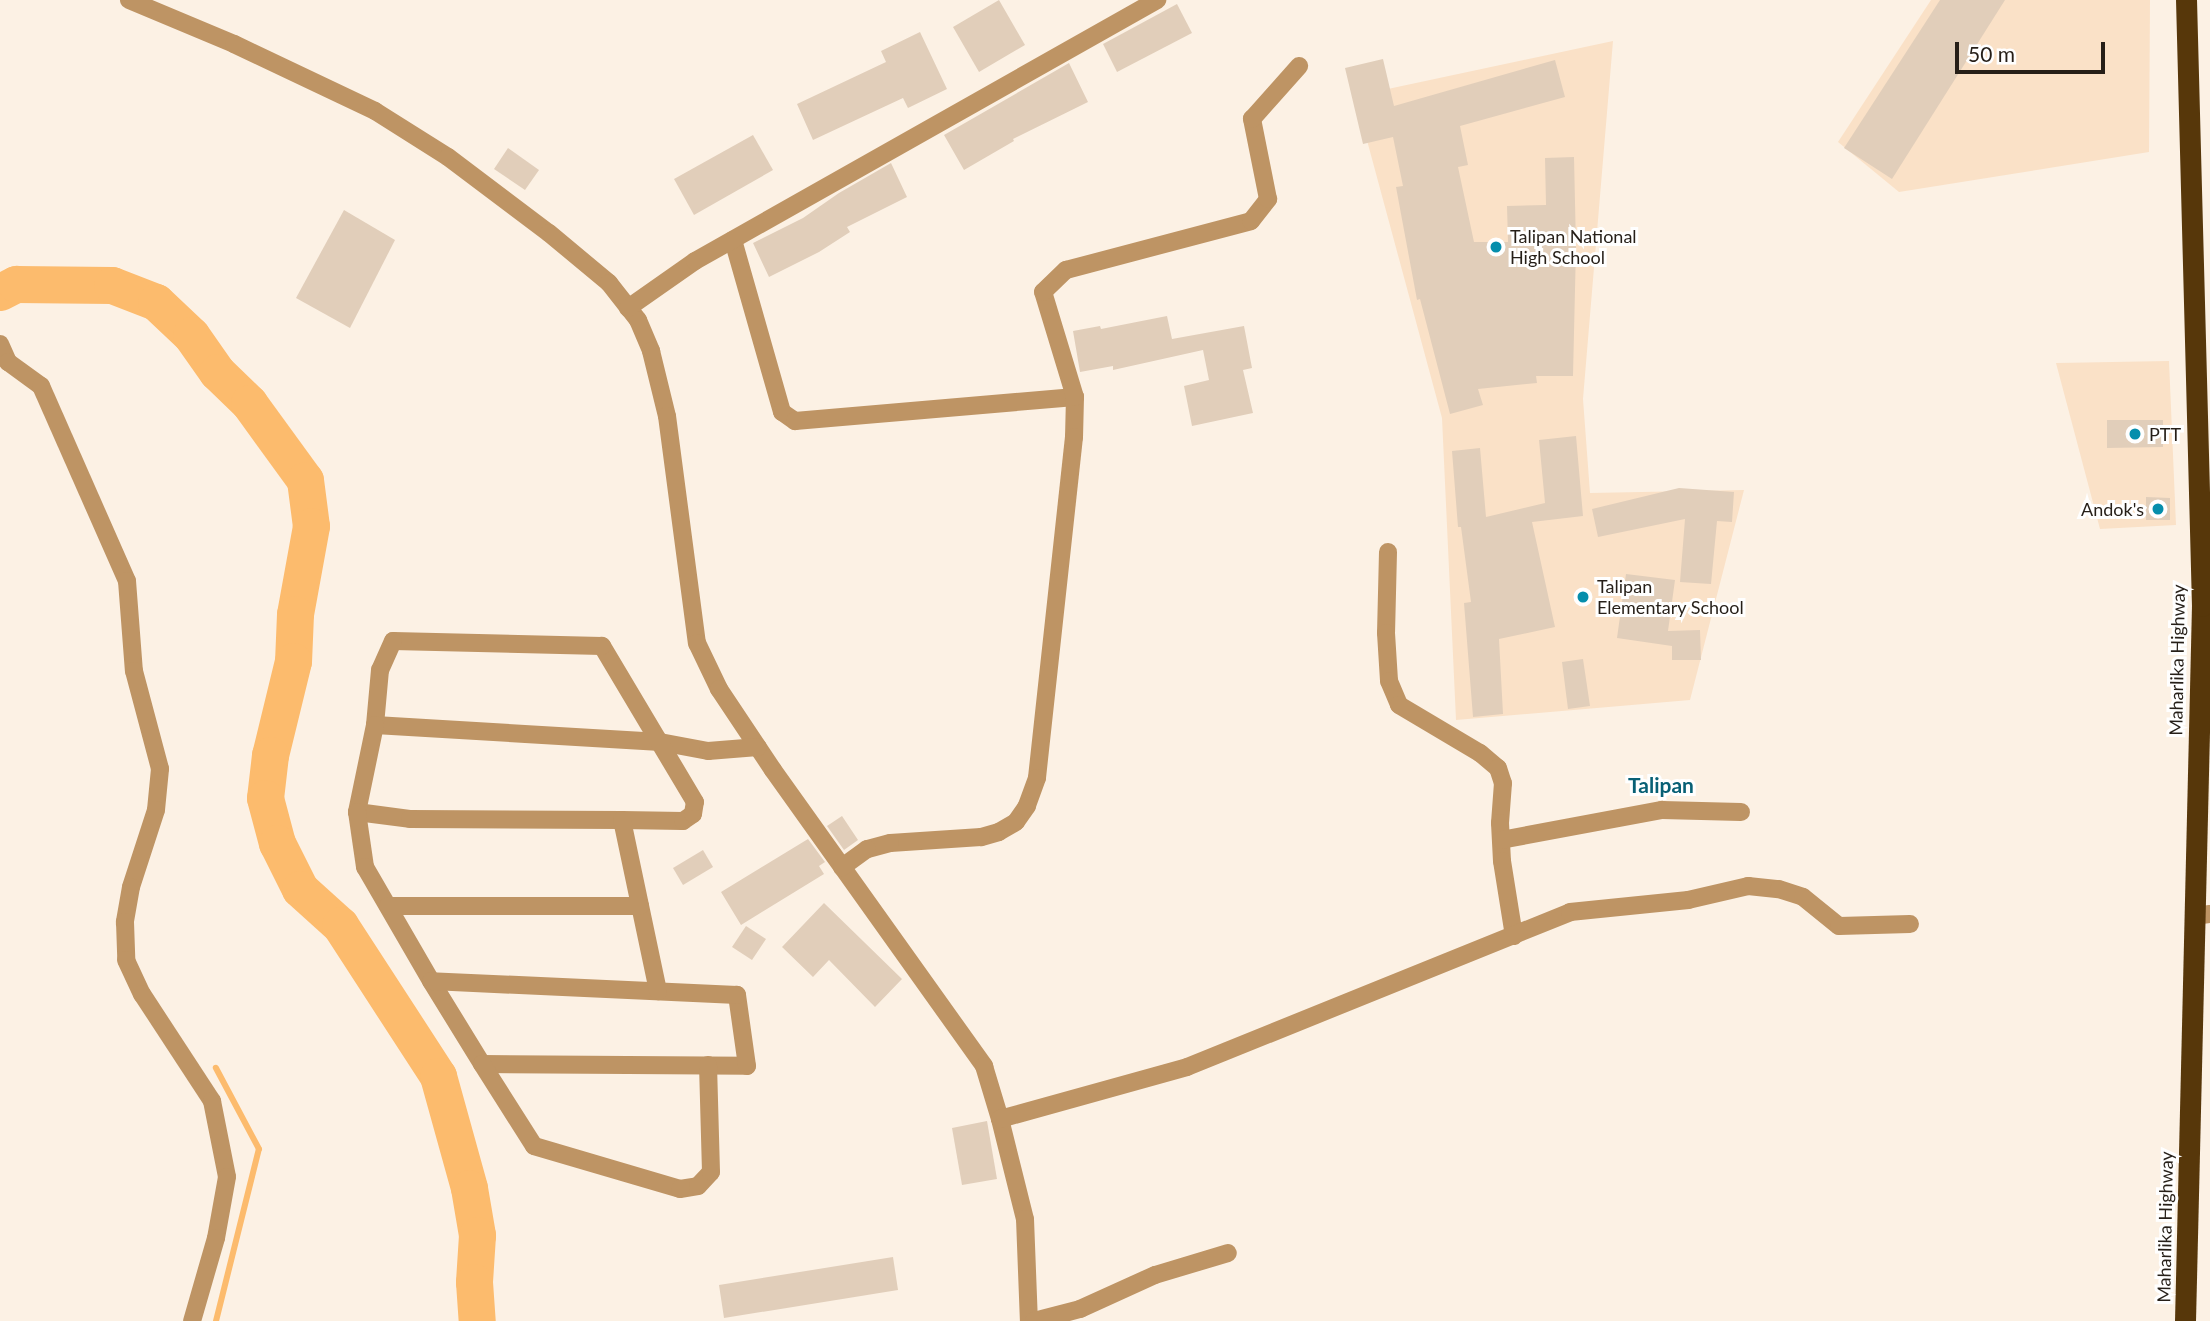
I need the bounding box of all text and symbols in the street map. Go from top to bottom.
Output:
scale bar [1958,28,2108,72]
text: 50 m [1968,41,2015,66]
place label: Talipan National High School [1510,226,1637,268]
marker: Talipan National High School [1488,239,1504,255]
place label: PTT [2149,423,2181,445]
marker: PTT [2127,426,2143,442]
place label: Andok's [2081,498,2144,520]
marker: Andok's [2150,501,2166,517]
place label: Talipan Elementary School [1597,576,1744,618]
street label: Maharlika Highway [2165,584,2189,736]
marker: Talipan Elementary School [1575,589,1591,605]
district label: Talipan [1628,772,1694,798]
street label: Maharlika Highway [2153,1151,2177,1303]

